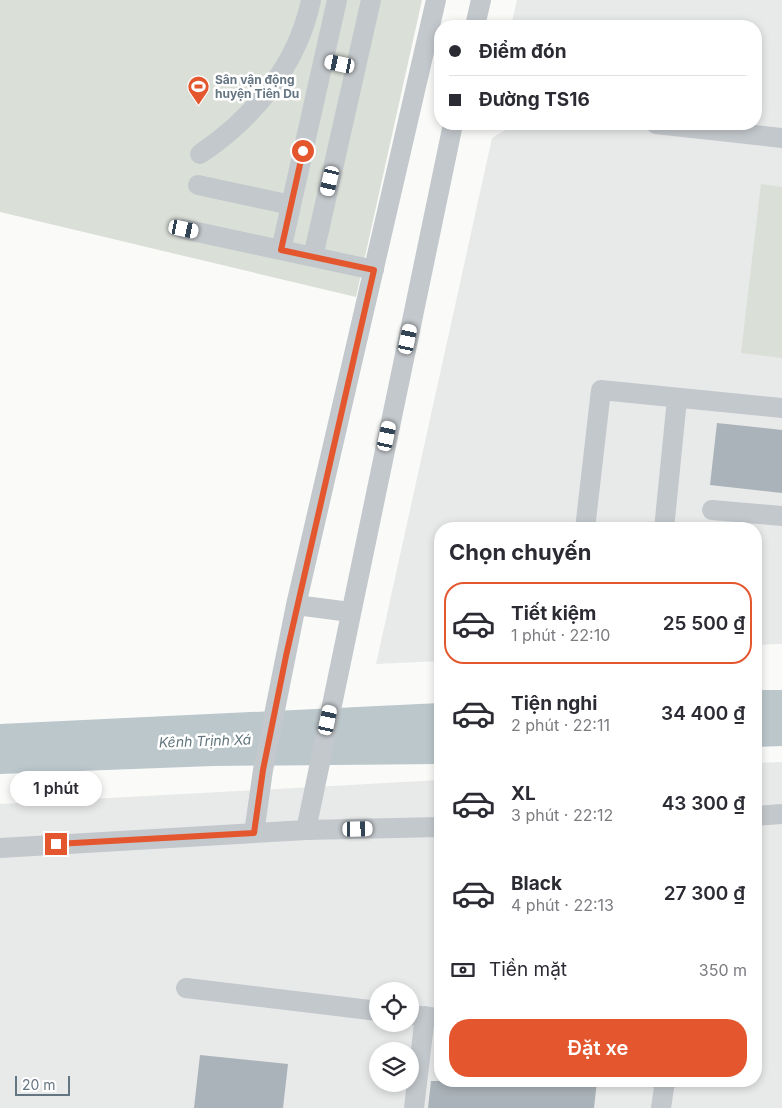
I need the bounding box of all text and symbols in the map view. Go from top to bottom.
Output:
text: Điểm đón [479,40,567,63]
car [323,54,356,74]
place label: Sân vận động huyện Tiên Du [215,72,299,101]
sports icon: Sân vận động huyện Tiên Du [187,75,211,106]
text: Đường TS16 [479,88,590,111]
route start [292,140,314,162]
car [319,165,340,197]
car [167,219,200,239]
car [397,323,418,355]
car [376,420,397,452]
text: Chọn chuyến [449,539,591,565]
icon: car [451,601,496,646]
text: Tiết kiệm [511,602,596,625]
text: 25 500 ₫ [663,612,745,635]
text: 1 phút · 22:10 [511,625,610,645]
icon: car [451,691,496,736]
text: Tiện nghi [511,692,597,715]
text: 34 400 ₫ [661,702,745,725]
car [317,704,338,736]
text: 2 phút · 22:11 [511,715,610,735]
water label: Kênh Trịnh Xá [159,730,252,751]
callout: 1 phút [10,772,102,806]
text: 1 phút [33,778,79,798]
icon: car [451,781,496,826]
text: XL [511,782,536,805]
text: 43 300 ₫ [662,792,745,815]
text: 3 phút · 22:12 [511,805,613,825]
car [342,821,373,837]
route end [45,833,67,855]
icon: car [451,871,496,916]
text: Black [511,872,562,895]
text: 27 300 ₫ [664,882,745,905]
text: 4 phút · 22:13 [511,895,614,915]
icon: cash [449,956,477,984]
text: Tiền mặt [489,958,567,981]
text: 350 m [699,960,747,980]
map controls [369,982,419,1092]
button: locate [369,982,419,1032]
button: Đặt xe [449,1019,747,1077]
button: layers [369,1042,419,1092]
scale bar [15,1073,70,1096]
text: 20 m [22,1076,56,1093]

